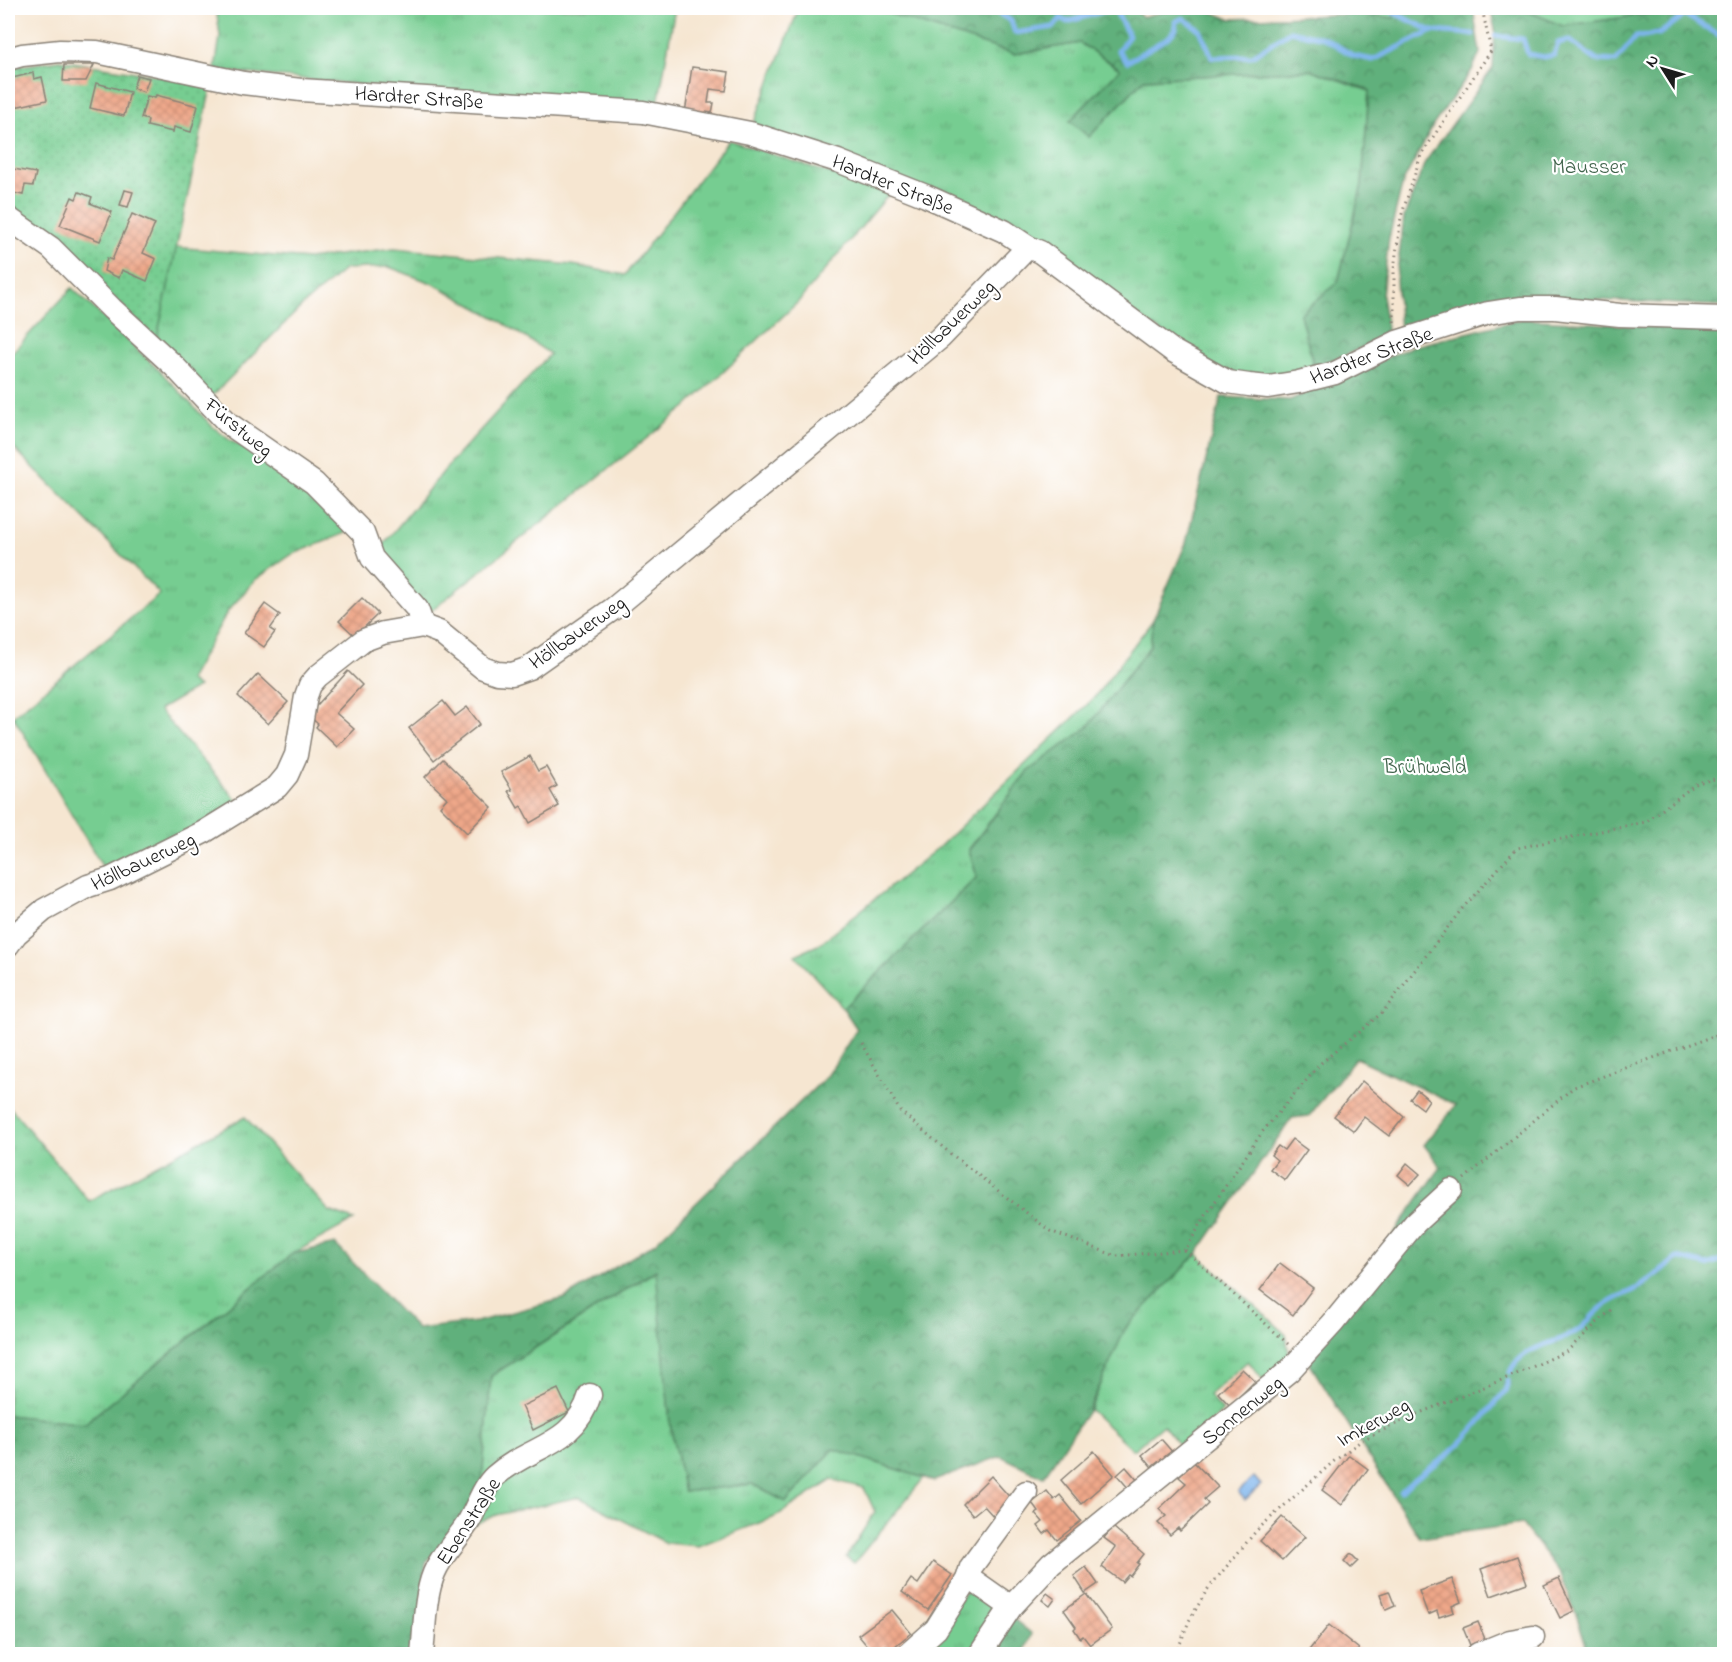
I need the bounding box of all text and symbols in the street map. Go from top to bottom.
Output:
north arrow [1633,39,1693,99]
text: N [1640,49,1666,73]
street label: Hardter Straße [354,80,485,118]
street label: Hardter Straße [827,148,958,224]
park label: Mausser [1552,153,1626,183]
street label: Höllbauerweg [902,274,1005,375]
street label: Hardter Straße [1306,320,1438,394]
street label: Fürstweg [195,391,279,467]
street label: Höllbauerweg [523,589,634,680]
park label: Brühwald [1382,753,1467,783]
street label: Höllbauerweg [87,825,202,902]
street label: Sonnenweg [1196,1369,1292,1455]
street label: Imkerweg [1332,1391,1417,1458]
street label: Ebenstraße [430,1472,510,1572]

